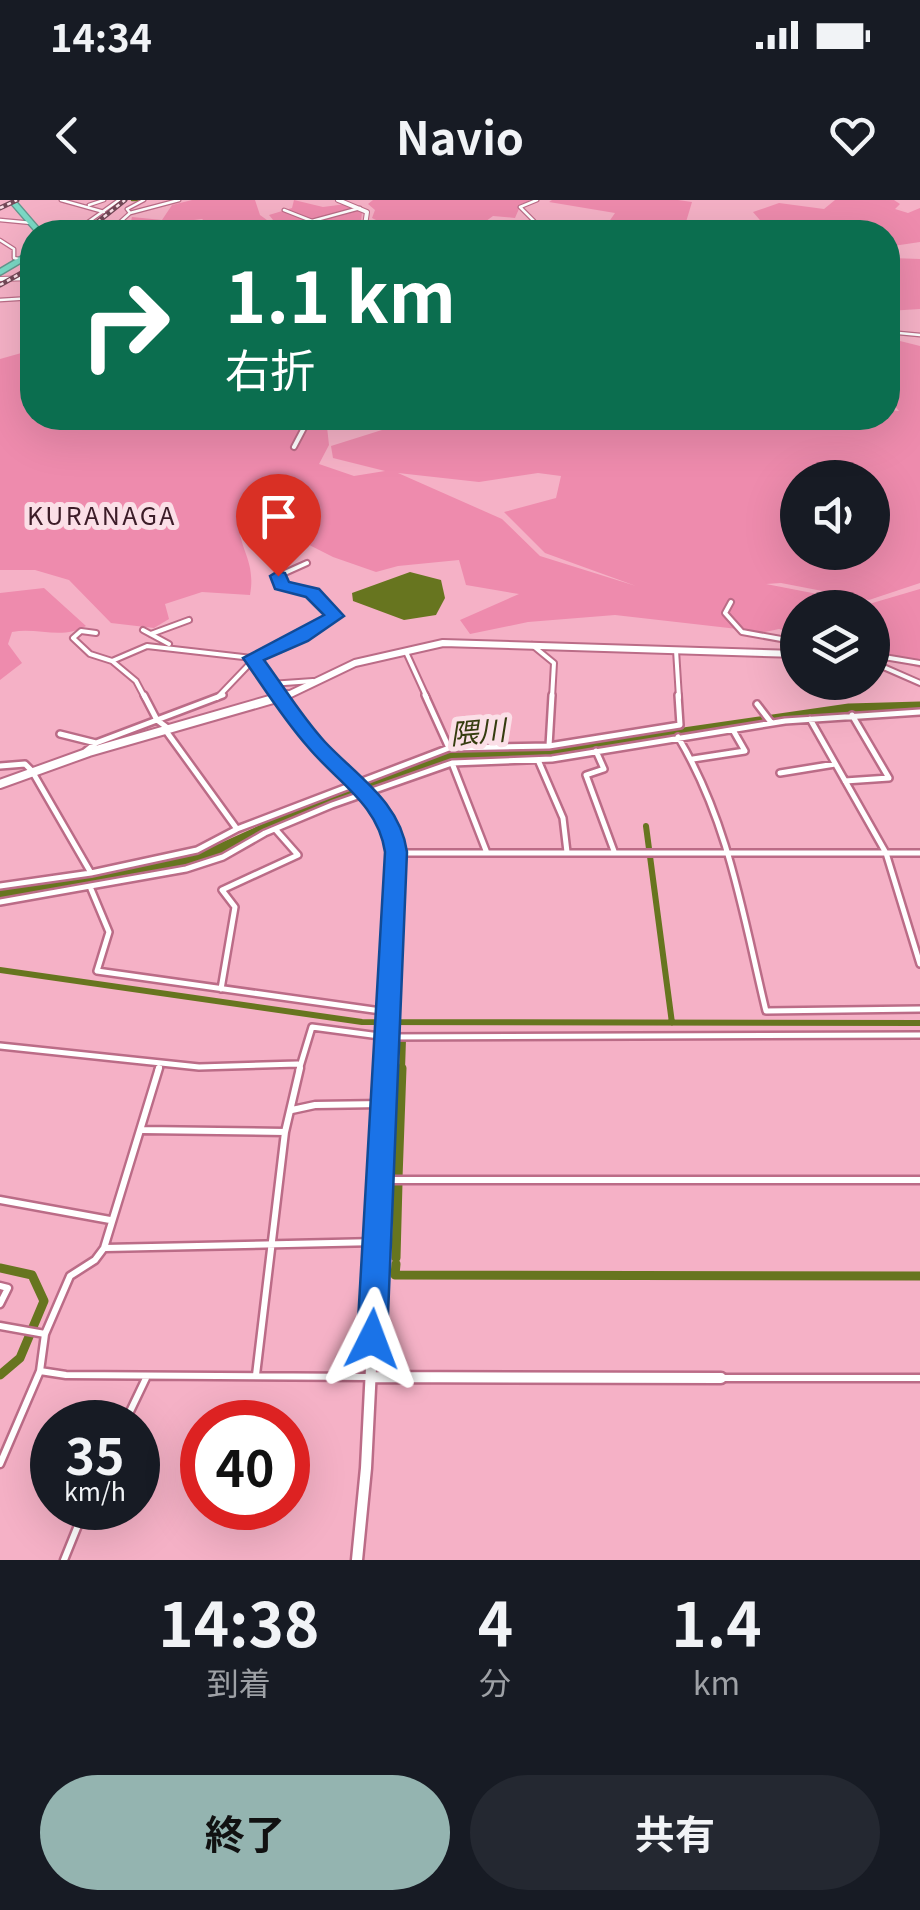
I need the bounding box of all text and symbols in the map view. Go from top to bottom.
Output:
text: 14:34 [50,8,152,63]
text: Navio [396,103,524,168]
icon: back [40,108,95,163]
icon: heart [825,108,880,163]
text: 1.1 km [225,242,456,343]
icon: right [60,260,190,390]
text: 右折 [225,335,315,400]
map controls [780,460,890,700]
button: sound [780,460,890,570]
pin [236,474,321,577]
icon: arrive [251,489,306,544]
district label: KURANAGA [27,496,177,532]
button: layers [780,590,890,700]
water label: 隈川 [448,707,510,752]
position arrow [320,1287,424,1391]
speed limit sign: 40 [180,1400,310,1530]
text: 35 [66,1417,125,1489]
text: km/h [64,1472,126,1508]
text: 14:38 [158,1577,319,1664]
text: 4 [478,1577,513,1664]
text: 1.4 [671,1577,762,1664]
text: 到着 [207,1658,271,1704]
text: 分 [479,1658,511,1704]
text: km [693,1658,740,1704]
button: 終了 [40,1775,450,1890]
button: 共有 [470,1775,880,1890]

